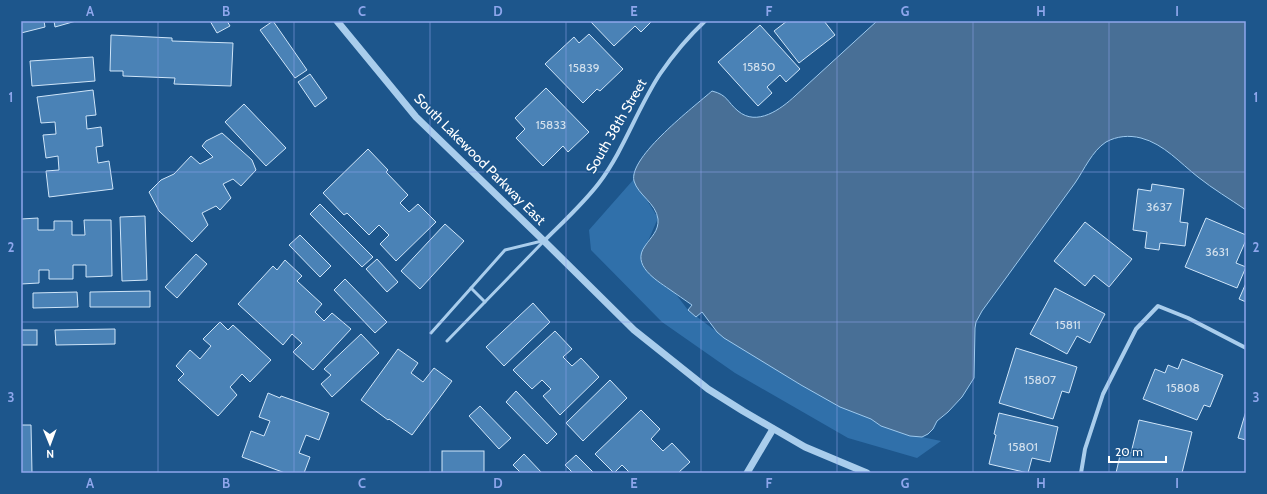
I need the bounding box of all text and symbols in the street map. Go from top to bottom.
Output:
text: A [86,3,95,19]
text: B [222,3,230,19]
text: C [358,3,366,19]
text: D [493,3,503,19]
text: E [630,3,638,19]
text: F [766,3,773,19]
text: G [901,3,910,19]
text: H [1036,3,1046,19]
text: I [1175,3,1179,19]
house number: 15850 [743,59,775,74]
house number: 15839 [569,60,600,75]
street label: South 38th Street [582,75,650,176]
text: 1 [9,89,13,105]
street label: South Lakewood Parkway East [410,89,550,229]
text: 1 [1254,89,1258,105]
house number: 15833 [536,117,566,132]
house number: 3637 [1146,199,1172,214]
text: 2 [8,239,15,255]
text: 2 [1253,239,1260,255]
house number: 3631 [1205,244,1229,259]
house number: 15811 [1055,317,1081,332]
house number: 15807 [1024,372,1056,387]
house number: 15808 [1166,380,1200,395]
text: 3 [7,389,15,405]
text: 3 [1252,389,1260,405]
north arrow [30,424,70,464]
scale bar [1109,438,1166,464]
house number: 15801 [1008,439,1038,454]
text: 20 m [1115,444,1143,459]
text: N [46,447,54,461]
text: A [86,475,95,491]
text: B [222,475,230,491]
text: C [358,475,366,491]
text: D [493,475,503,491]
text: E [630,475,638,491]
text: F [766,475,773,491]
text: G [901,475,910,491]
text: H [1036,475,1046,491]
text: I [1175,475,1179,491]

